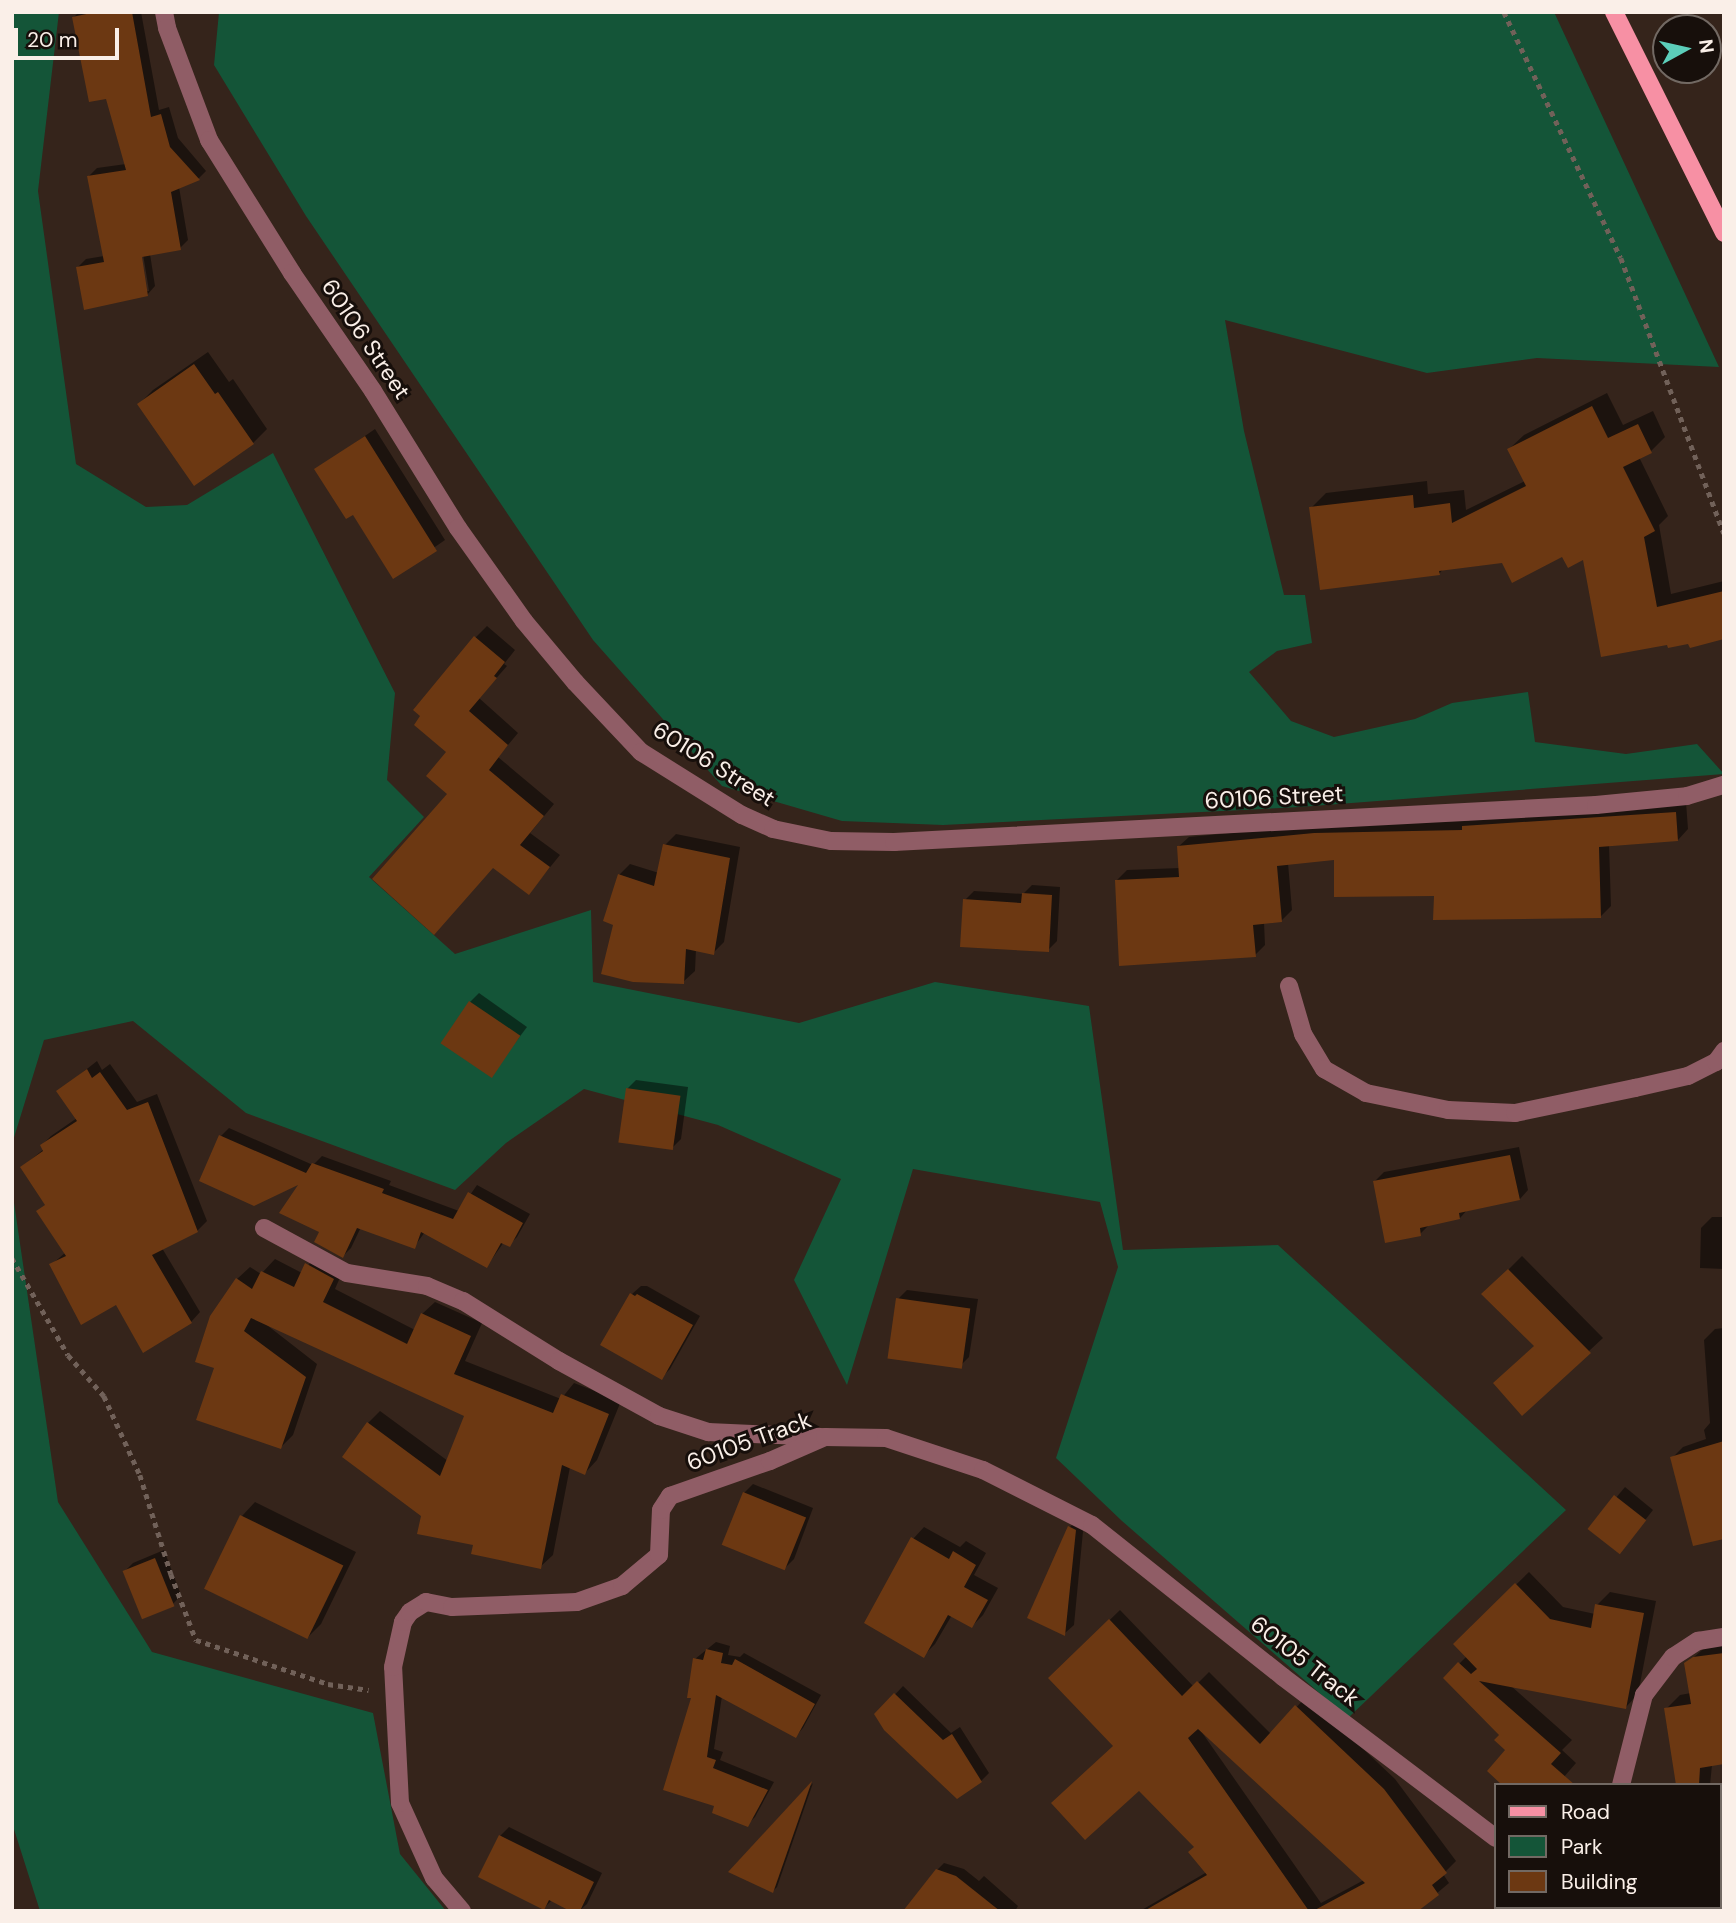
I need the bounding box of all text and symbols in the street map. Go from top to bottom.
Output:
scale bar [18,14,122,58]
north arrow [1652,14,1722,84]
text: 20 m [27,26,78,54]
text: N [1693,38,1720,55]
street label: 60106 Street [316,274,416,404]
street label: 60106 Street [648,716,780,812]
street label: 60106 Street [1204,780,1344,814]
street label: 60105 Track [683,1406,815,1476]
street label: 60105 Track [1245,1610,1365,1712]
legend [1494,1783,1722,1909]
text: Road [1561,1798,1610,1826]
text: Park [1561,1833,1602,1861]
text: Building [1561,1868,1637,1896]

